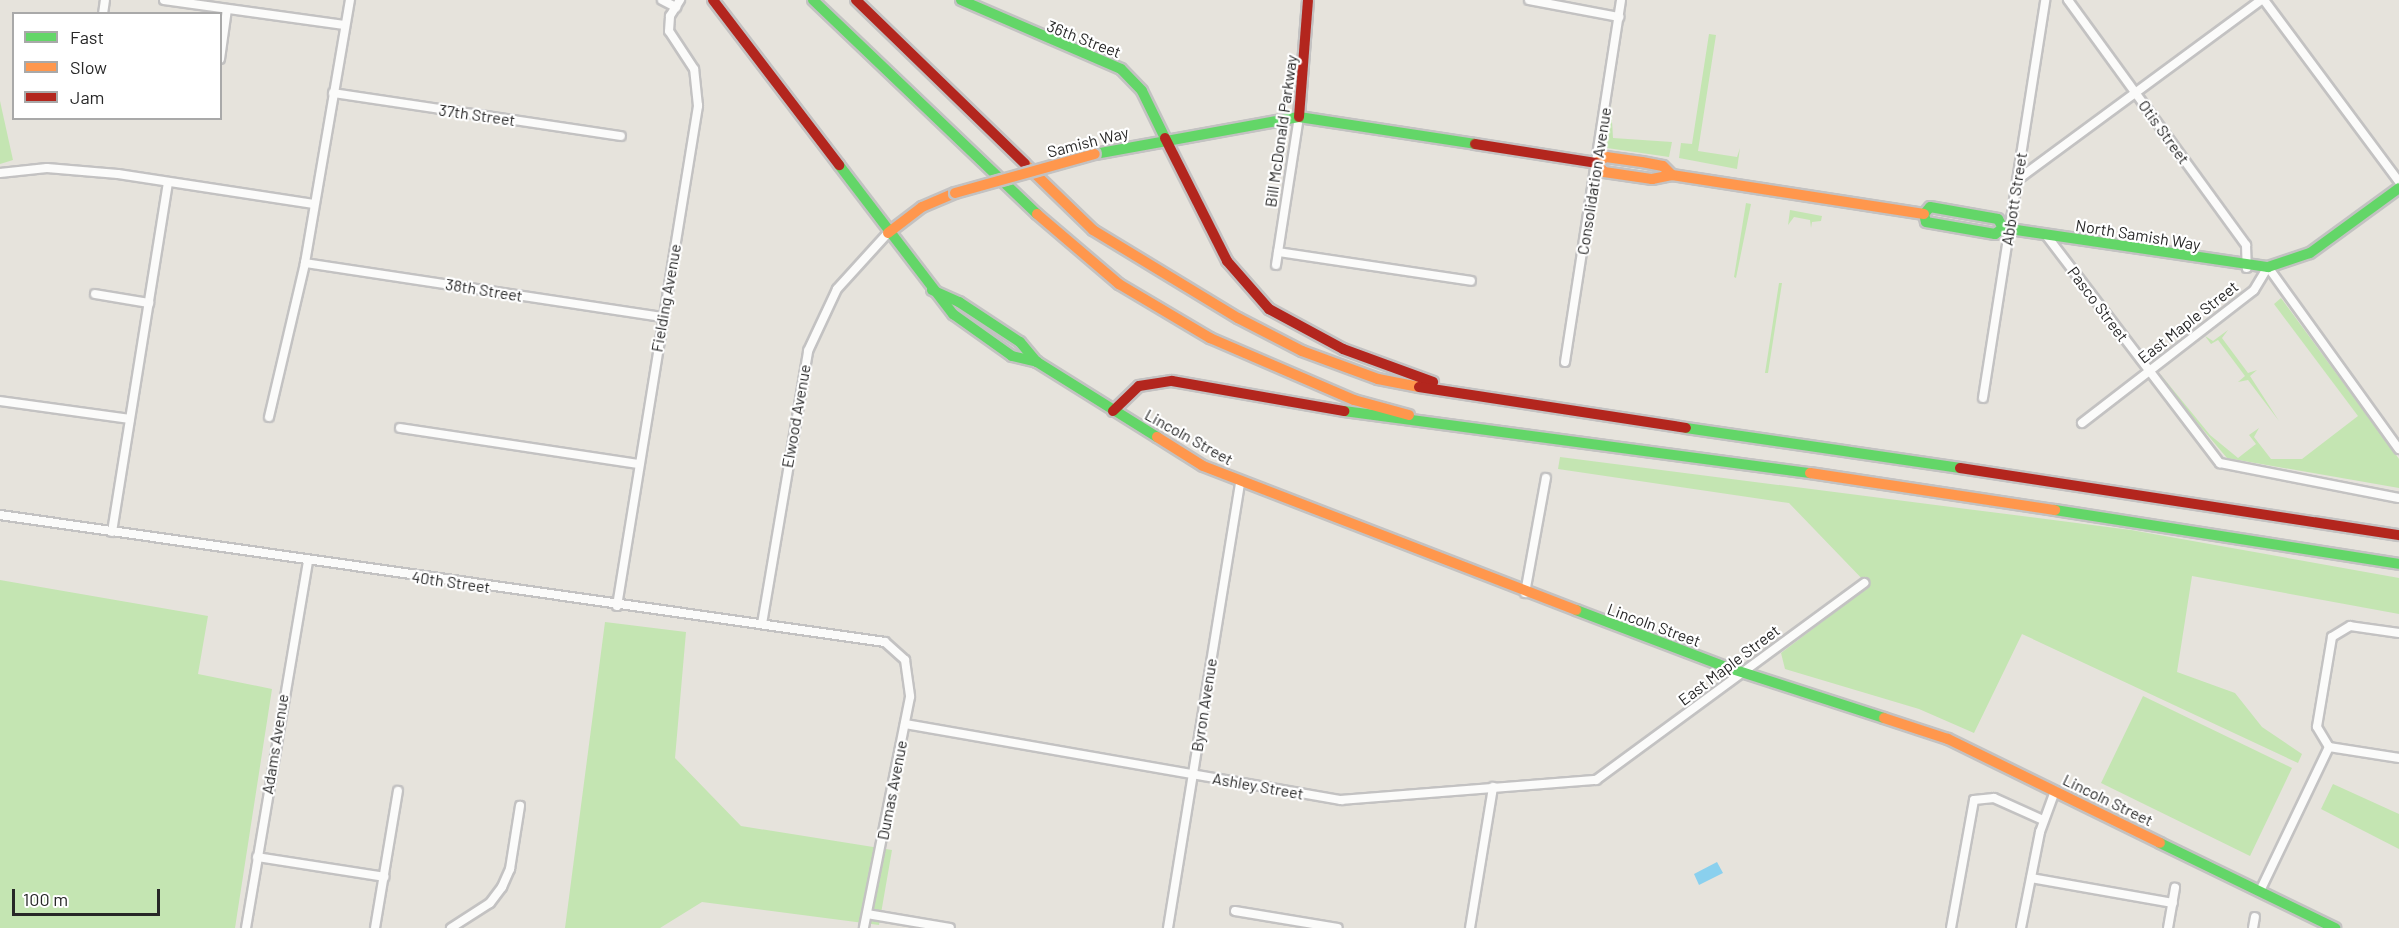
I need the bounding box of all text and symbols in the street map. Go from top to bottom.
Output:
legend [12,12,222,120]
street label: 36th Street [1044,16,1124,62]
text: Fast [70,26,104,48]
street label: Bill McDonald Parkway [1261,54,1301,208]
text: Slow [70,56,107,78]
text: Jam [70,86,104,108]
street label: Otis Street [2134,96,2194,168]
street label: 37th Street [437,100,517,130]
street label: Consolidation Avenue [1573,106,1615,256]
street label: Samish Way [1045,123,1131,161]
street label: Abbott Street [1997,151,2031,247]
street label: North Samish Way [2074,216,2202,254]
street label: Fielding Avenue [647,242,685,354]
street label: Pasco Street [2064,263,2132,345]
street label: 38th Street [444,274,524,306]
street label: East Maple Street [2134,277,2242,367]
street label: Elwood Avenue [777,363,815,469]
street label: Lincoln Street [1142,405,1236,469]
street label: 40th Street [410,567,492,597]
street label: Lincoln Street [1605,599,1703,651]
street label: East Maple Street [1674,621,1784,709]
street label: Byron Avenue [1187,657,1221,753]
street label: Adams Avenue [258,692,292,796]
street label: Dumas Avenue [873,738,911,842]
street label: Ashley Street [1211,769,1305,803]
street label: Lincoln Street [2060,770,2156,830]
scale bar [15,877,164,915]
text: 100 m [23,888,68,910]

